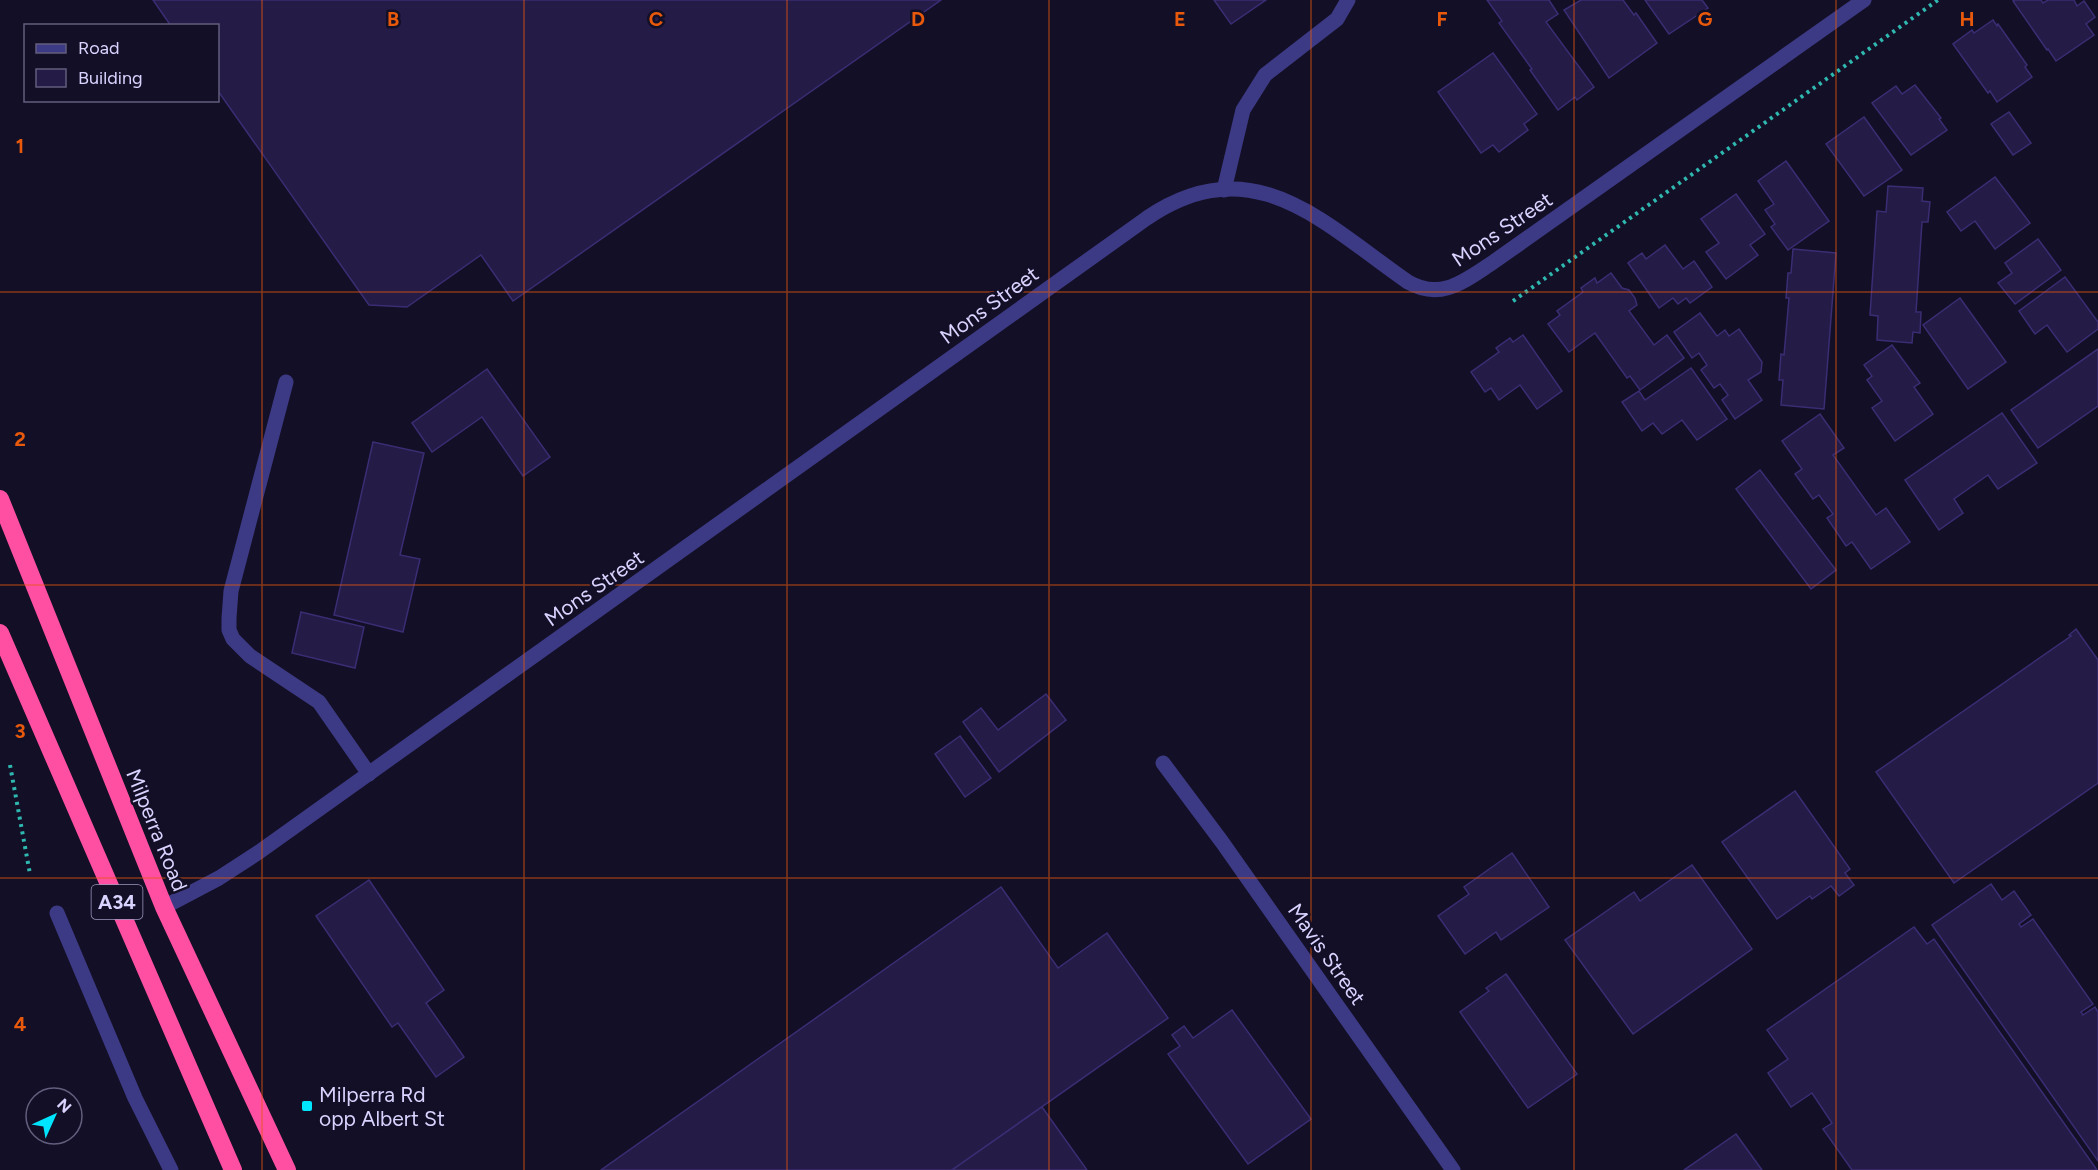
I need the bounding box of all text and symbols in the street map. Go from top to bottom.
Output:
text: B [387,7,399,31]
text: C [649,7,663,31]
text: D [911,7,925,31]
text: E [1174,7,1186,31]
text: F [1436,7,1448,31]
text: G [1698,7,1713,31]
text: H [1960,7,1975,31]
legend [24,24,219,102]
text: Road [78,37,119,59]
text: Building [78,67,143,89]
text: 1 [16,134,24,158]
street label: Mons Street [1447,186,1557,272]
street label: Mons Street [935,261,1043,349]
text: 2 [14,427,26,451]
street label: Mons Street [540,545,649,631]
text: 3 [14,719,26,743]
street label: Milperra Road [121,765,193,895]
road number: A34 [92,885,142,919]
street label: Mavis Street [1283,899,1371,1009]
text: 4 [14,1012,27,1036]
place label: Milperra Rd opp Albert St [319,1082,445,1131]
north arrow [24,1086,84,1146]
text: N [53,1095,75,1117]
marker: Milperra Rd opp Albert St [300,1099,314,1113]

